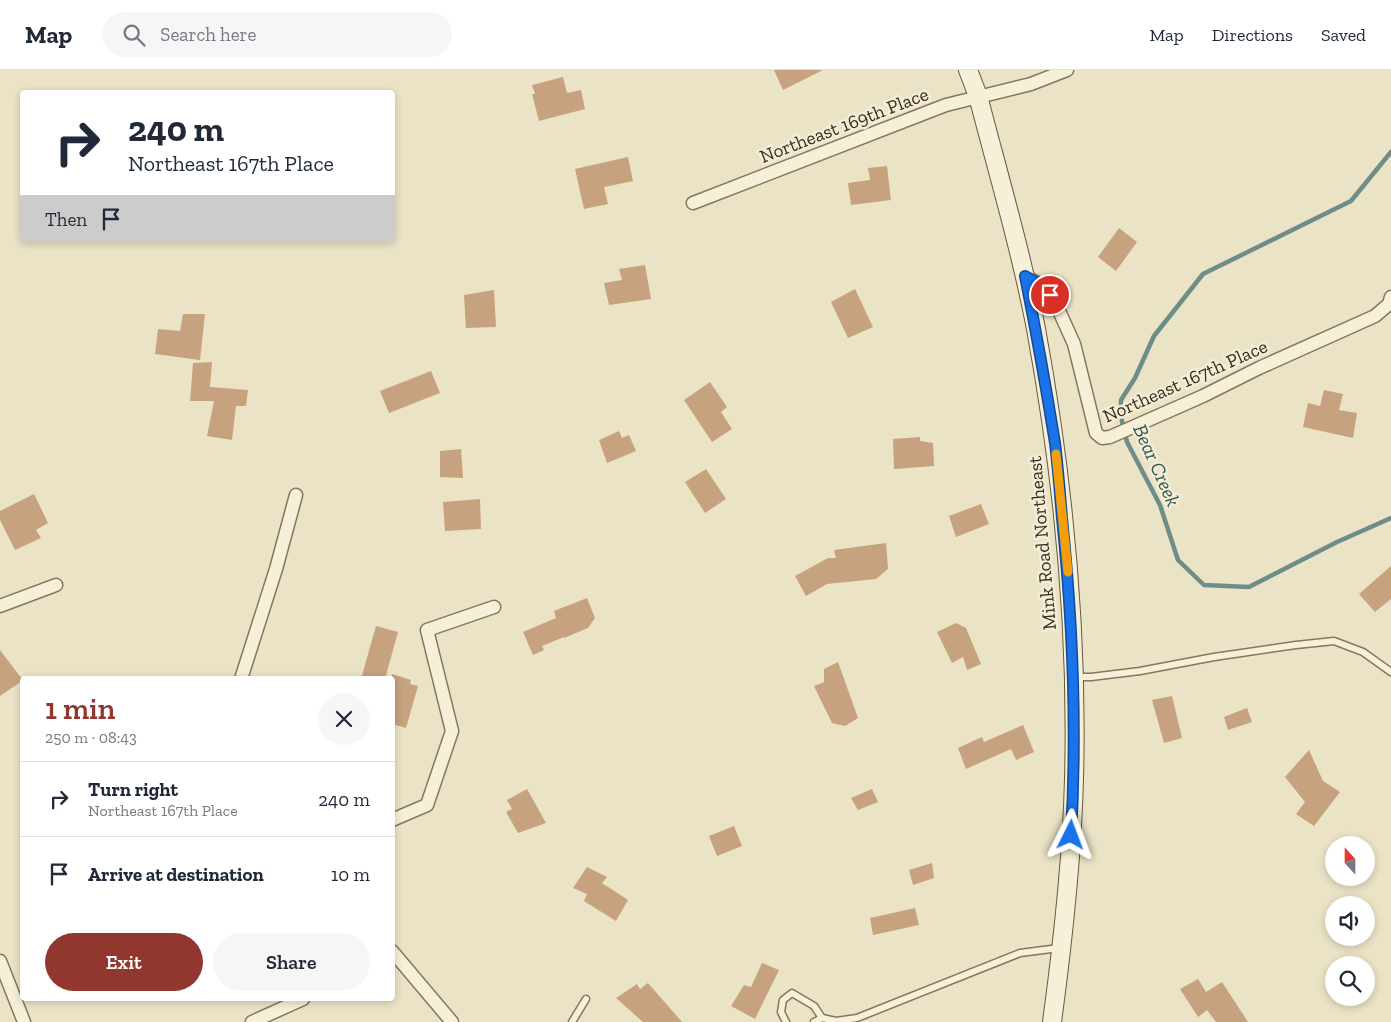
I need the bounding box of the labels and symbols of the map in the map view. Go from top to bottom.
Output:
street label: Northeast 169th Place [756,82,932,168]
pin [1029,274,1071,316]
street label: Northeast 167th Place [1099,334,1271,428]
water label: Bear Creek [1128,420,1186,510]
street label: Mink Road Northeast [1023,455,1061,631]
position arrow [1044,808,1096,860]
north arrow [1325,836,1375,886]

